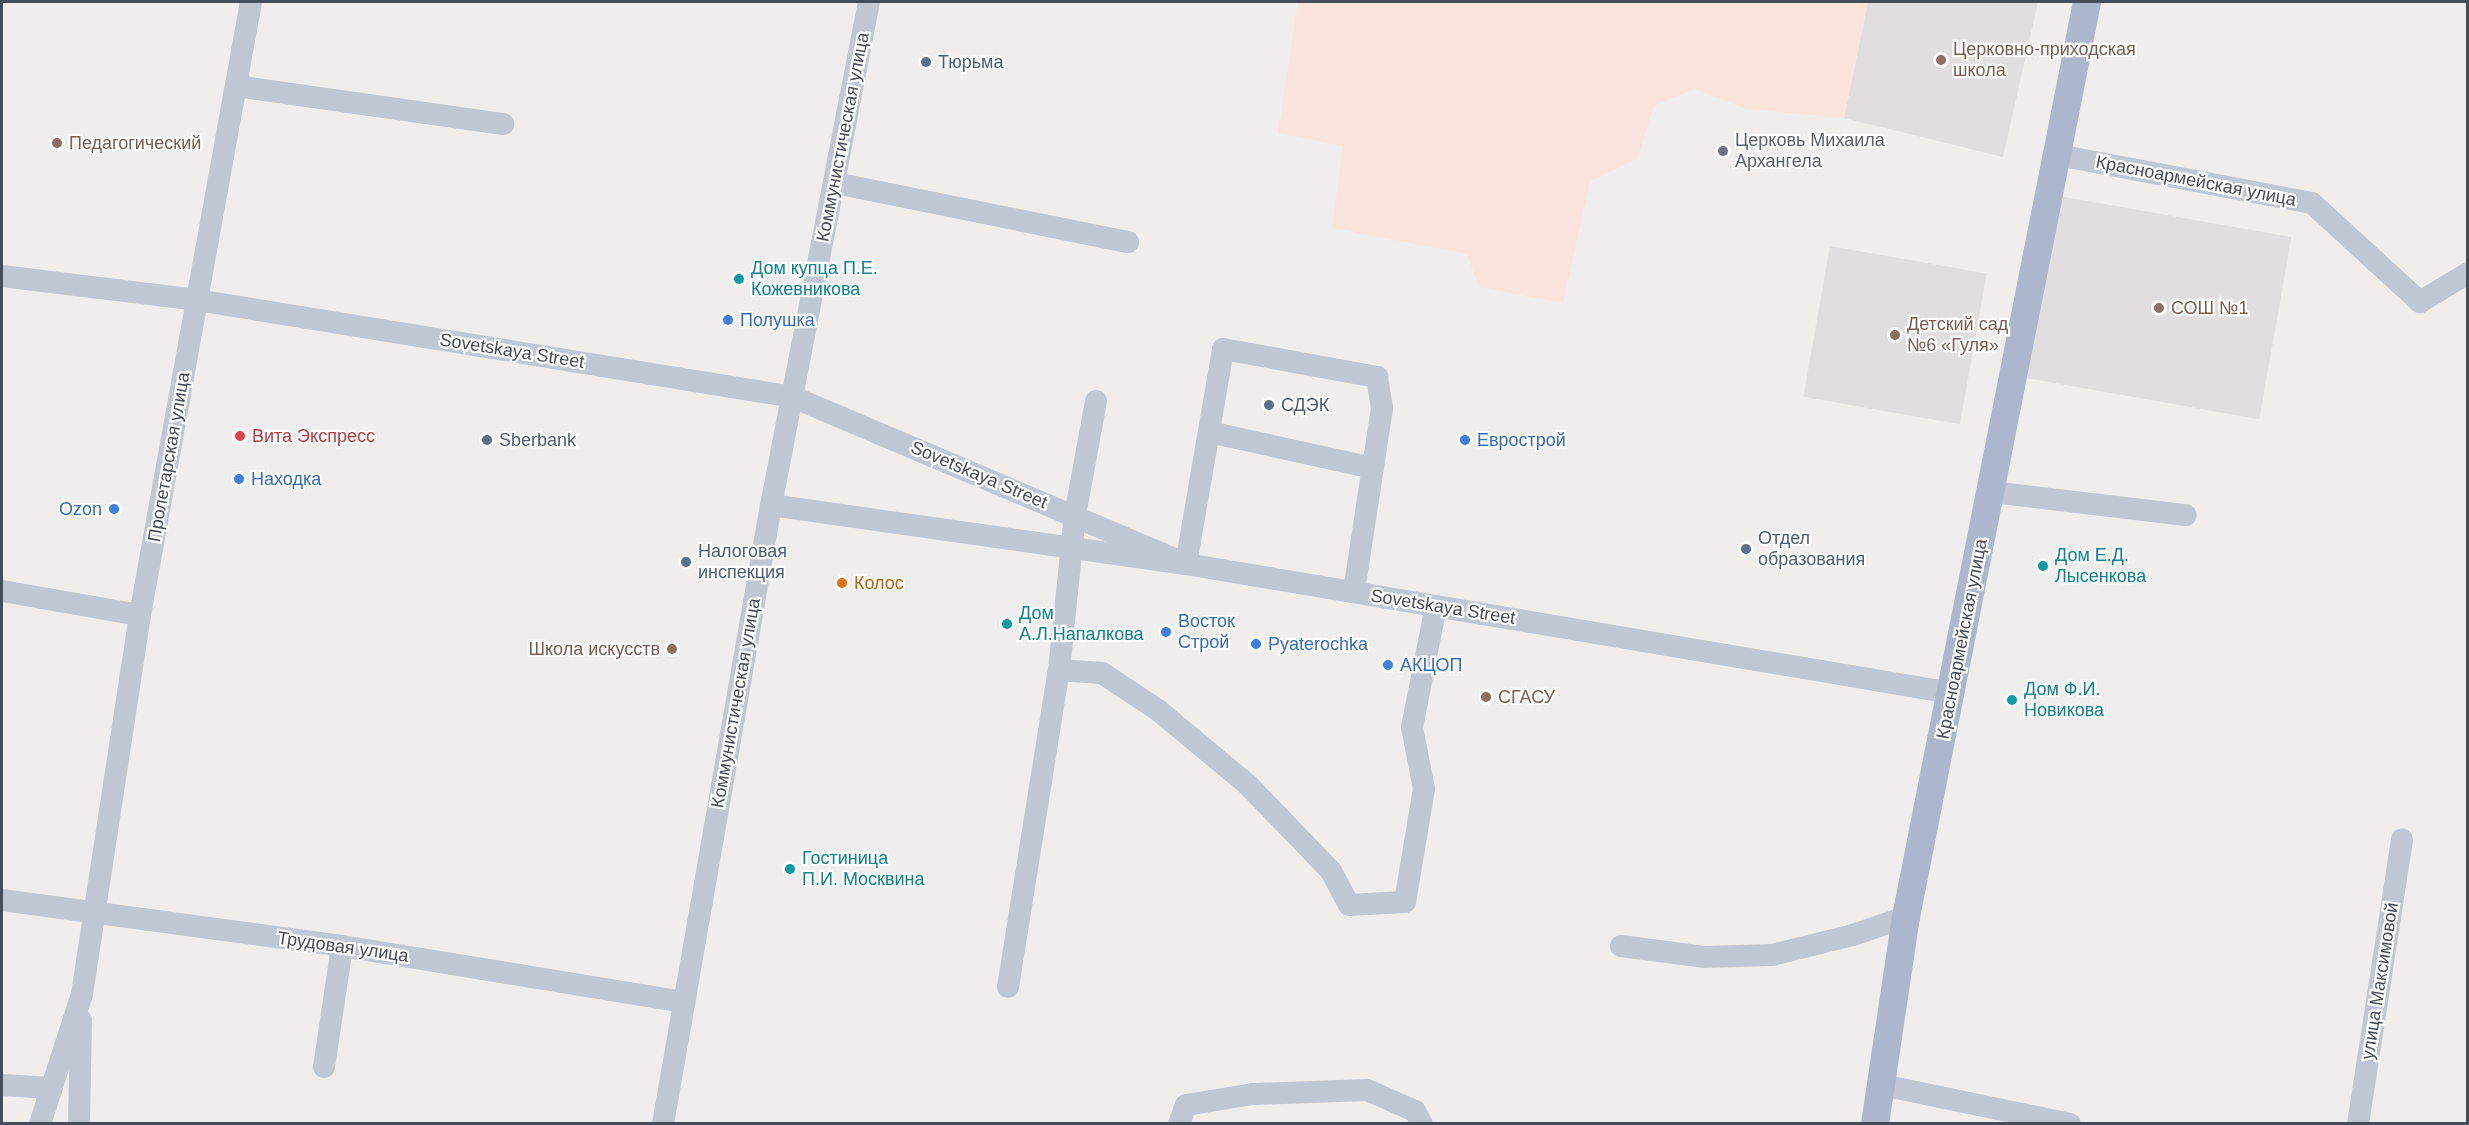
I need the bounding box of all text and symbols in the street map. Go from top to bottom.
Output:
street label: Коммунистическая улица [812,31,874,243]
place label: Церковно-приходская школа [1953,39,2136,82]
place label: Тюрьма [938,51,1003,73]
marker: Церковно-приходская школа [1934,53,1948,67]
marker: Тюрьма [919,55,933,69]
place label: Церковь Михаила Архангела [1735,130,1885,172]
place label: Педагогический [69,132,201,154]
marker: Педагогический [50,136,64,150]
marker: Церковь Михаила Архангела [1716,144,1730,158]
street label: Красноармейская улица [2094,151,2298,211]
place label: Дом купца П.Е. Кожевникова [751,258,878,300]
marker: Дом купца П.Е. Кожевникова [732,272,746,286]
place label: СОШ №1 [2171,297,2248,319]
marker: СОШ №1 [2152,301,2166,315]
place label: Полушка [740,309,815,331]
marker: Полушка [721,313,735,327]
place label: Детский сад №6 «Гуля» [1907,314,2008,356]
marker: Детский сад №6 «Гуля» [1888,328,1902,342]
street label: Sovetskaya Street [438,329,586,373]
street label: Пролетарская улица [143,370,195,544]
place label: СДЭК [1281,394,1329,416]
marker: СДЭК [1262,398,1276,412]
place label: Вита Экспресс [252,425,375,447]
marker: Вита Экспресс [233,429,247,443]
place label: Sberbank [499,429,576,451]
place label: Еврострой [1477,429,1566,451]
marker: Sberbank [480,433,494,447]
marker: Еврострой [1458,433,1472,447]
street label: Sovetskaya Street [908,437,1050,513]
place label: Находка [251,468,321,490]
marker: Находка [232,472,246,486]
place label: Ozon [59,498,102,520]
marker: Ozon [107,502,121,516]
place label: Отдел образования [1758,528,1865,570]
street label: Красноармейская улица [1932,537,1992,741]
place label: Налоговая инспекция [698,541,787,584]
marker: Отдел образования [1739,542,1753,556]
place label: Дом Е.Д. Лысенкова [2055,545,2146,588]
marker: Налоговая инспекция [679,555,693,569]
marker: Дом Е.Д. Лысенкова [2036,559,2050,573]
place label: Колос [854,572,904,594]
marker: Колос [835,576,849,590]
street label: Sovetskaya Street [1369,585,1517,629]
street label: Коммунистическая улица [707,596,765,810]
place label: Дом А.Л.Напалкова [1019,603,1144,646]
place label: Восток Строй [1178,611,1235,654]
marker: Дом А.Л.Напалкова [1000,617,1014,631]
marker: Восток Строй [1159,625,1173,639]
place label: Pyaterochka [1268,633,1368,655]
marker: Pyaterochka [1249,637,1263,651]
place label: Школа искусств [529,638,660,660]
marker: Школа искусств [665,642,679,656]
place label: АКЦОП [1400,654,1462,676]
marker: АКЦОП [1381,658,1395,672]
place label: Дом Ф.И. Новикова [2024,679,2104,722]
place label: СГАСУ [1498,686,1555,708]
marker: СГАСУ [1479,690,1493,704]
marker: Дом Ф.И. Новикова [2005,693,2019,707]
place label: Гостиница П.И. Москвина [802,848,925,890]
marker: Гостиница П.И. Москвина [783,862,797,876]
street label: улица Максимовой [2357,901,2403,1061]
street label: Трудовая улица [276,927,410,967]

